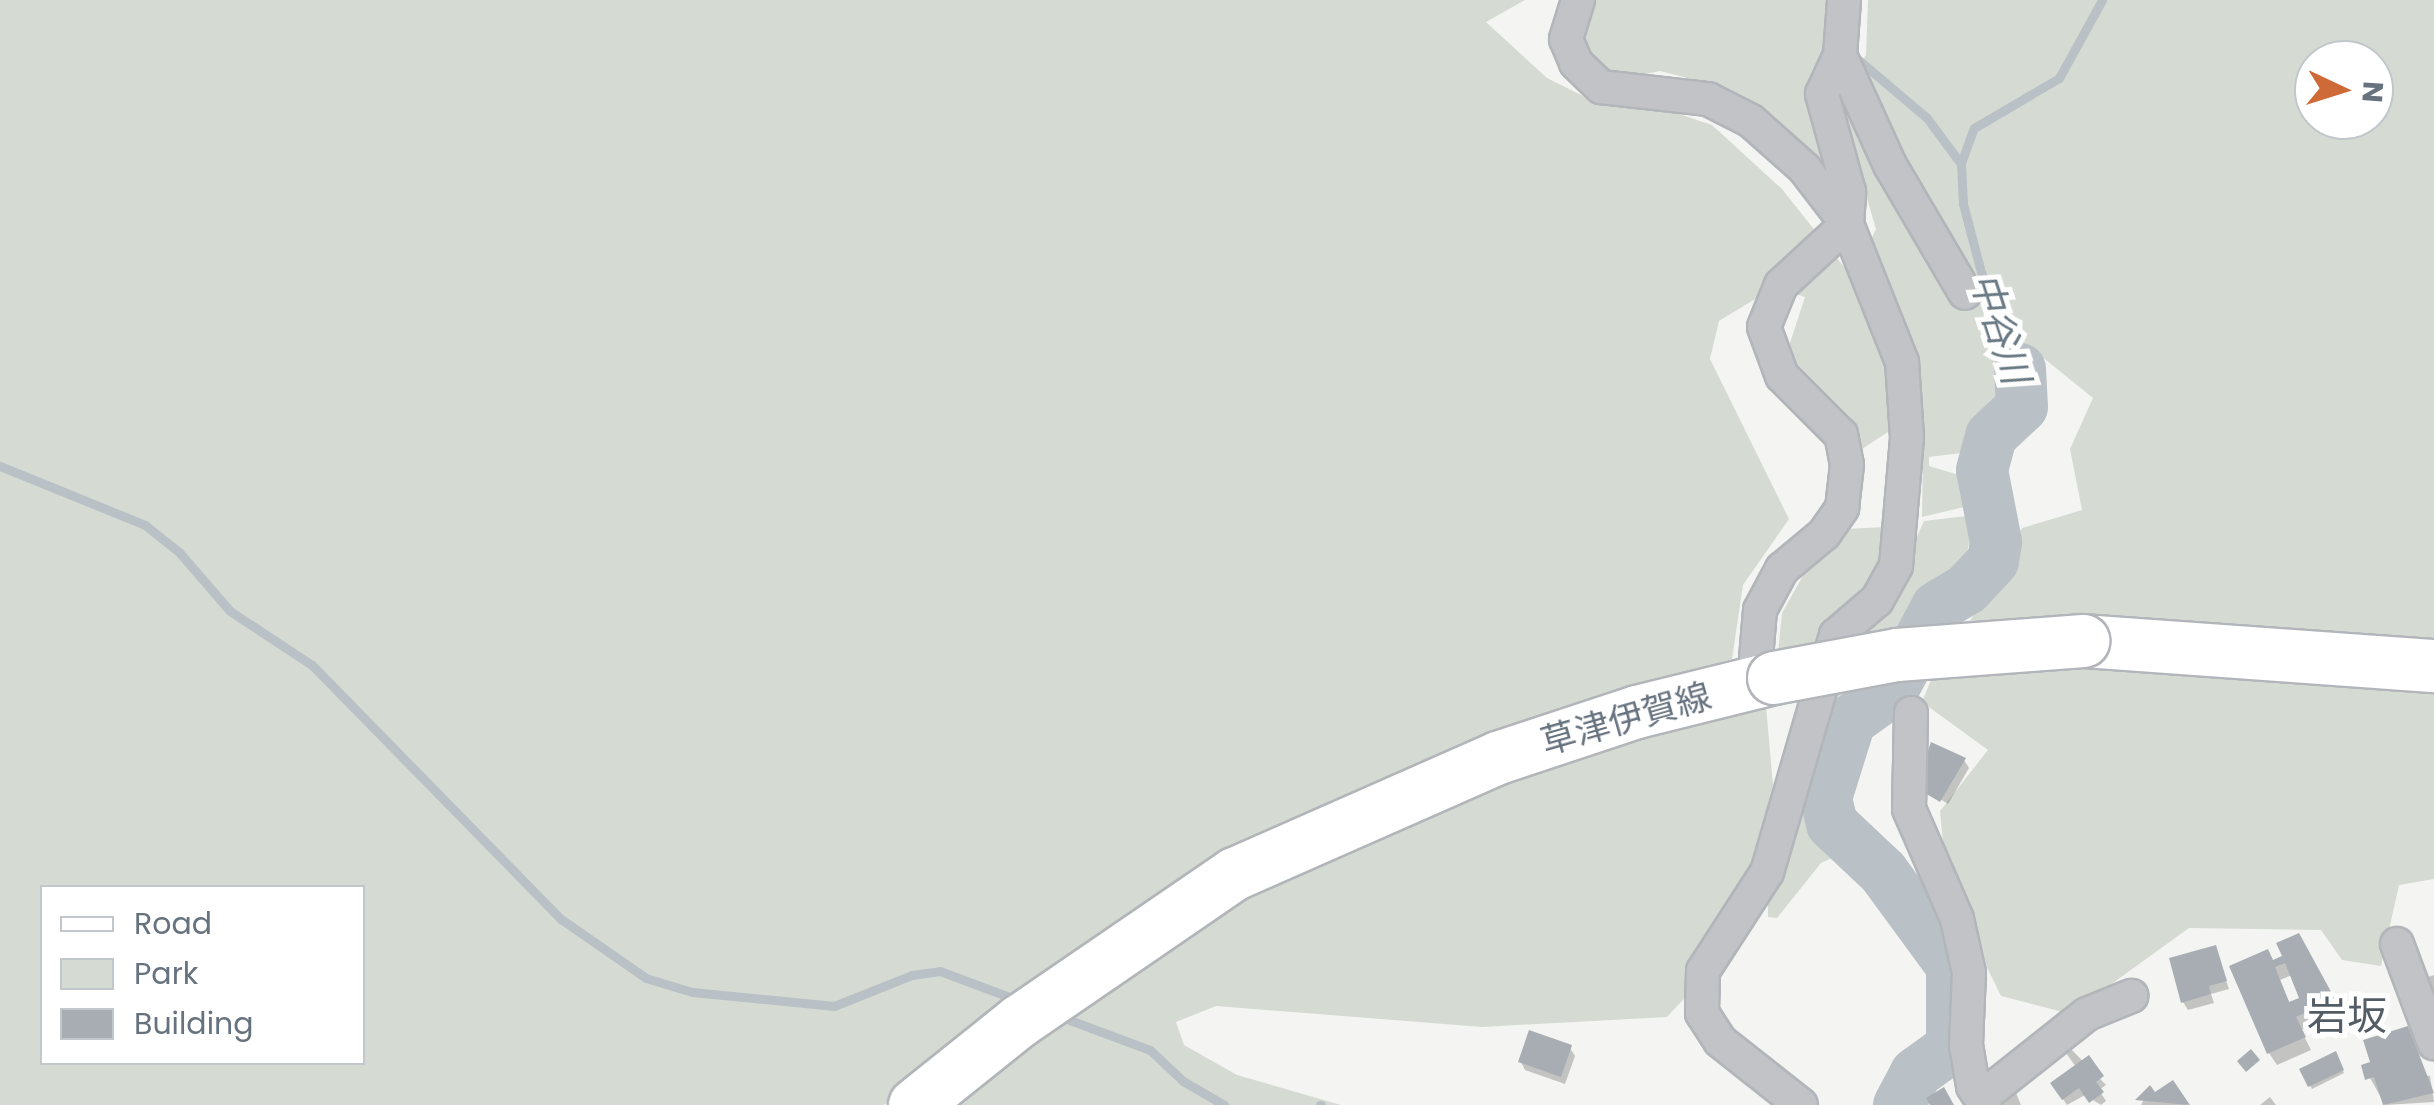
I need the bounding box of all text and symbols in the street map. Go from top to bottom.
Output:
north arrow [2294,40,2394,140]
text: N [2352,80,2393,104]
water label: 中谷川 [1961,267,2039,389]
street label: 草津伊賀線 [1536,675,1716,763]
legend [40,885,365,1065]
text: Road [134,902,212,945]
text: Park [134,952,198,995]
district label: 岩坂 [2307,992,2387,1040]
text: Building [134,1002,254,1045]

